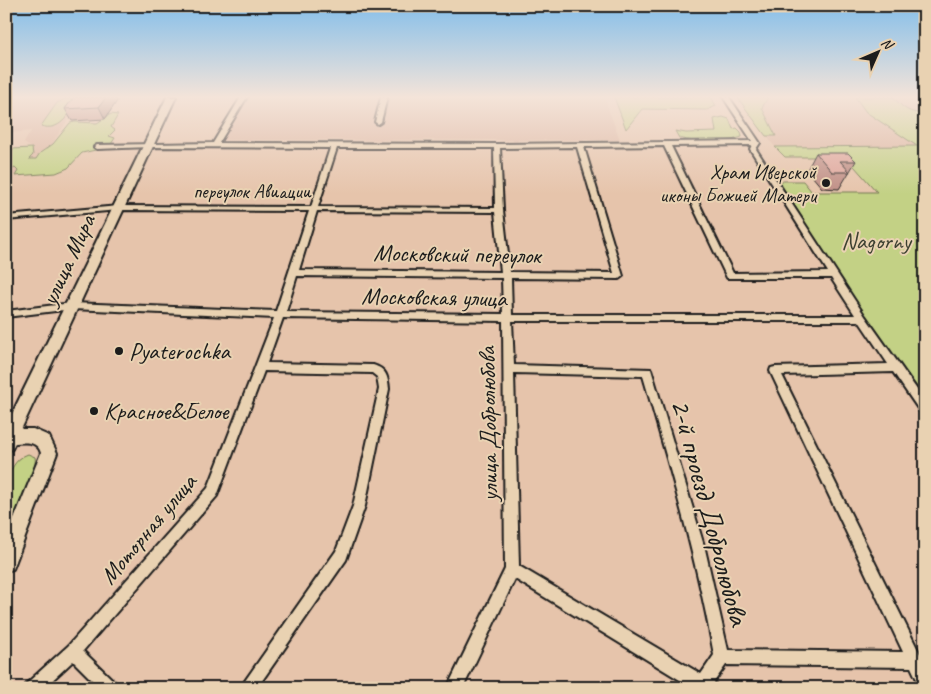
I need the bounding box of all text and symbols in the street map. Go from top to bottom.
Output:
north arrow [854,28,904,78]
text: N [878,34,898,54]
place label: Храм Иверской иконы Божией Матери [660,160,818,208]
marker: Храм Иверской иконы Божией Матери [820,177,832,189]
street label: переулок Авиации [193,179,312,204]
street label: улица Мира [33,209,103,312]
park label: Nagorny [841,226,913,256]
street label: Московский переулок [373,238,543,270]
street label: Московская улица [361,281,508,313]
place label: Pyaterochka [129,336,232,366]
marker: Pyaterochka [113,345,125,357]
street label: улица Добролюбова [472,345,504,504]
street label: 2-й проезд Добролюбова [662,395,759,632]
place label: Красное&Белое [104,396,230,426]
marker: Красное&Белое [88,405,100,417]
street label: Моторная улица [93,467,204,590]

